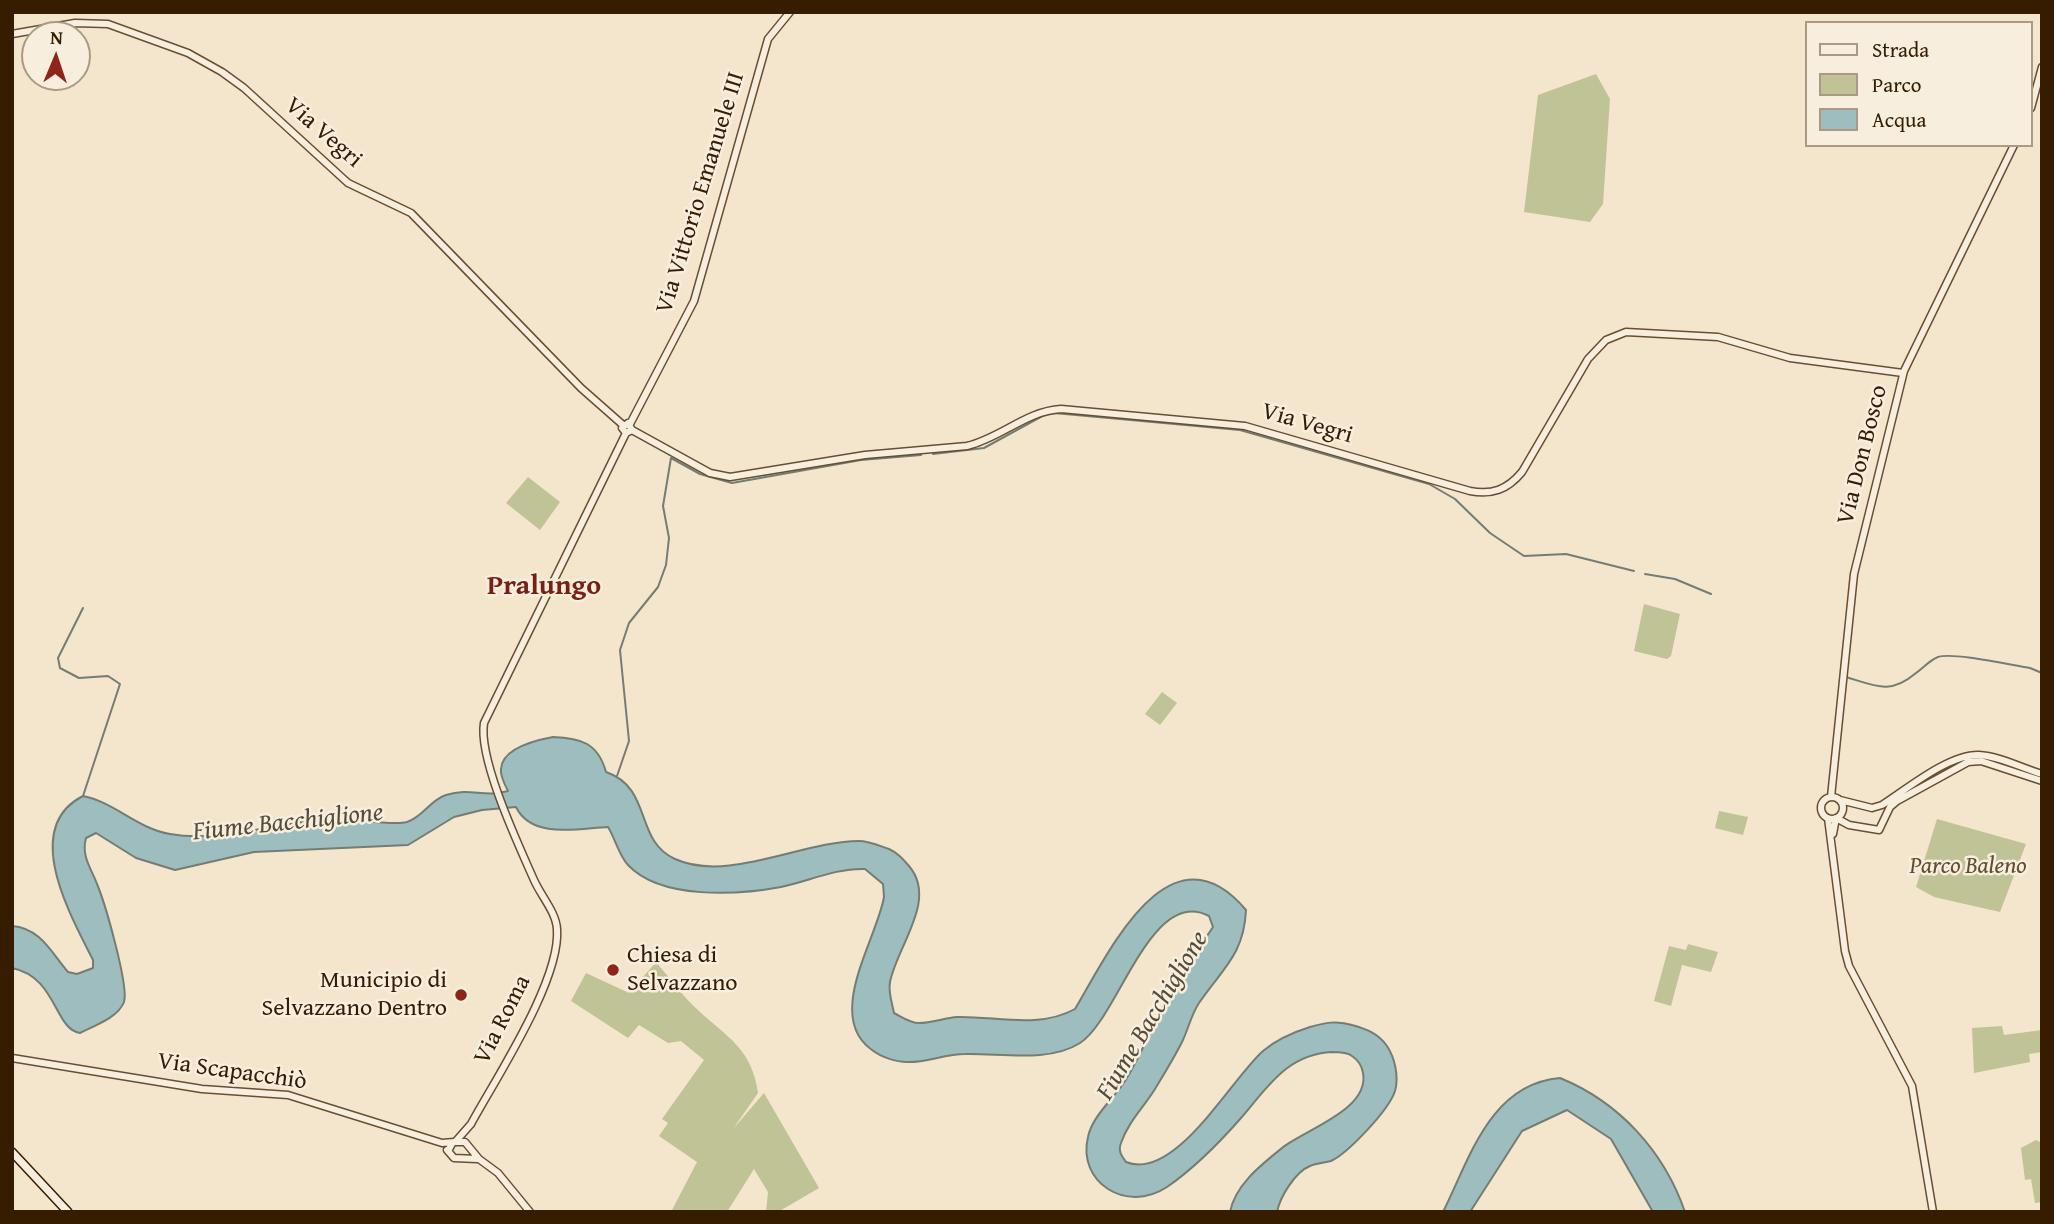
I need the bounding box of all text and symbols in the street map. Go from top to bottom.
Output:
north arrow [21,21,91,91]
legend [1806,21,2033,147]
text: N [50,23,63,51]
text: Strada [1872,34,1929,65]
street label: Via Vittorio Emanuele III [651,69,751,317]
text: Parco [1872,69,1922,100]
street label: Via Vegri [278,92,368,174]
text: Acqua [1872,104,1926,135]
street label: Via Don Bosco [1832,382,1894,528]
street label: Via Vegri [1258,397,1356,451]
district label: Pralungo [487,570,601,604]
water label: Fiume Bacchiglione [191,797,385,849]
park label: Parco Baleno [1909,853,2027,881]
water label: Fiume Bacchiglione [1090,926,1216,1106]
place label: Chiesa di Selvazzano [627,942,738,998]
marker: Chiesa di Selvazzano [605,962,621,978]
place label: Municipio di Selvazzano Dentro [262,967,447,1023]
street label: Via Roma [468,971,538,1069]
marker: Municipio di Selvazzano Dentro [453,987,469,1003]
street label: Via Scapacchiò [155,1047,309,1097]

